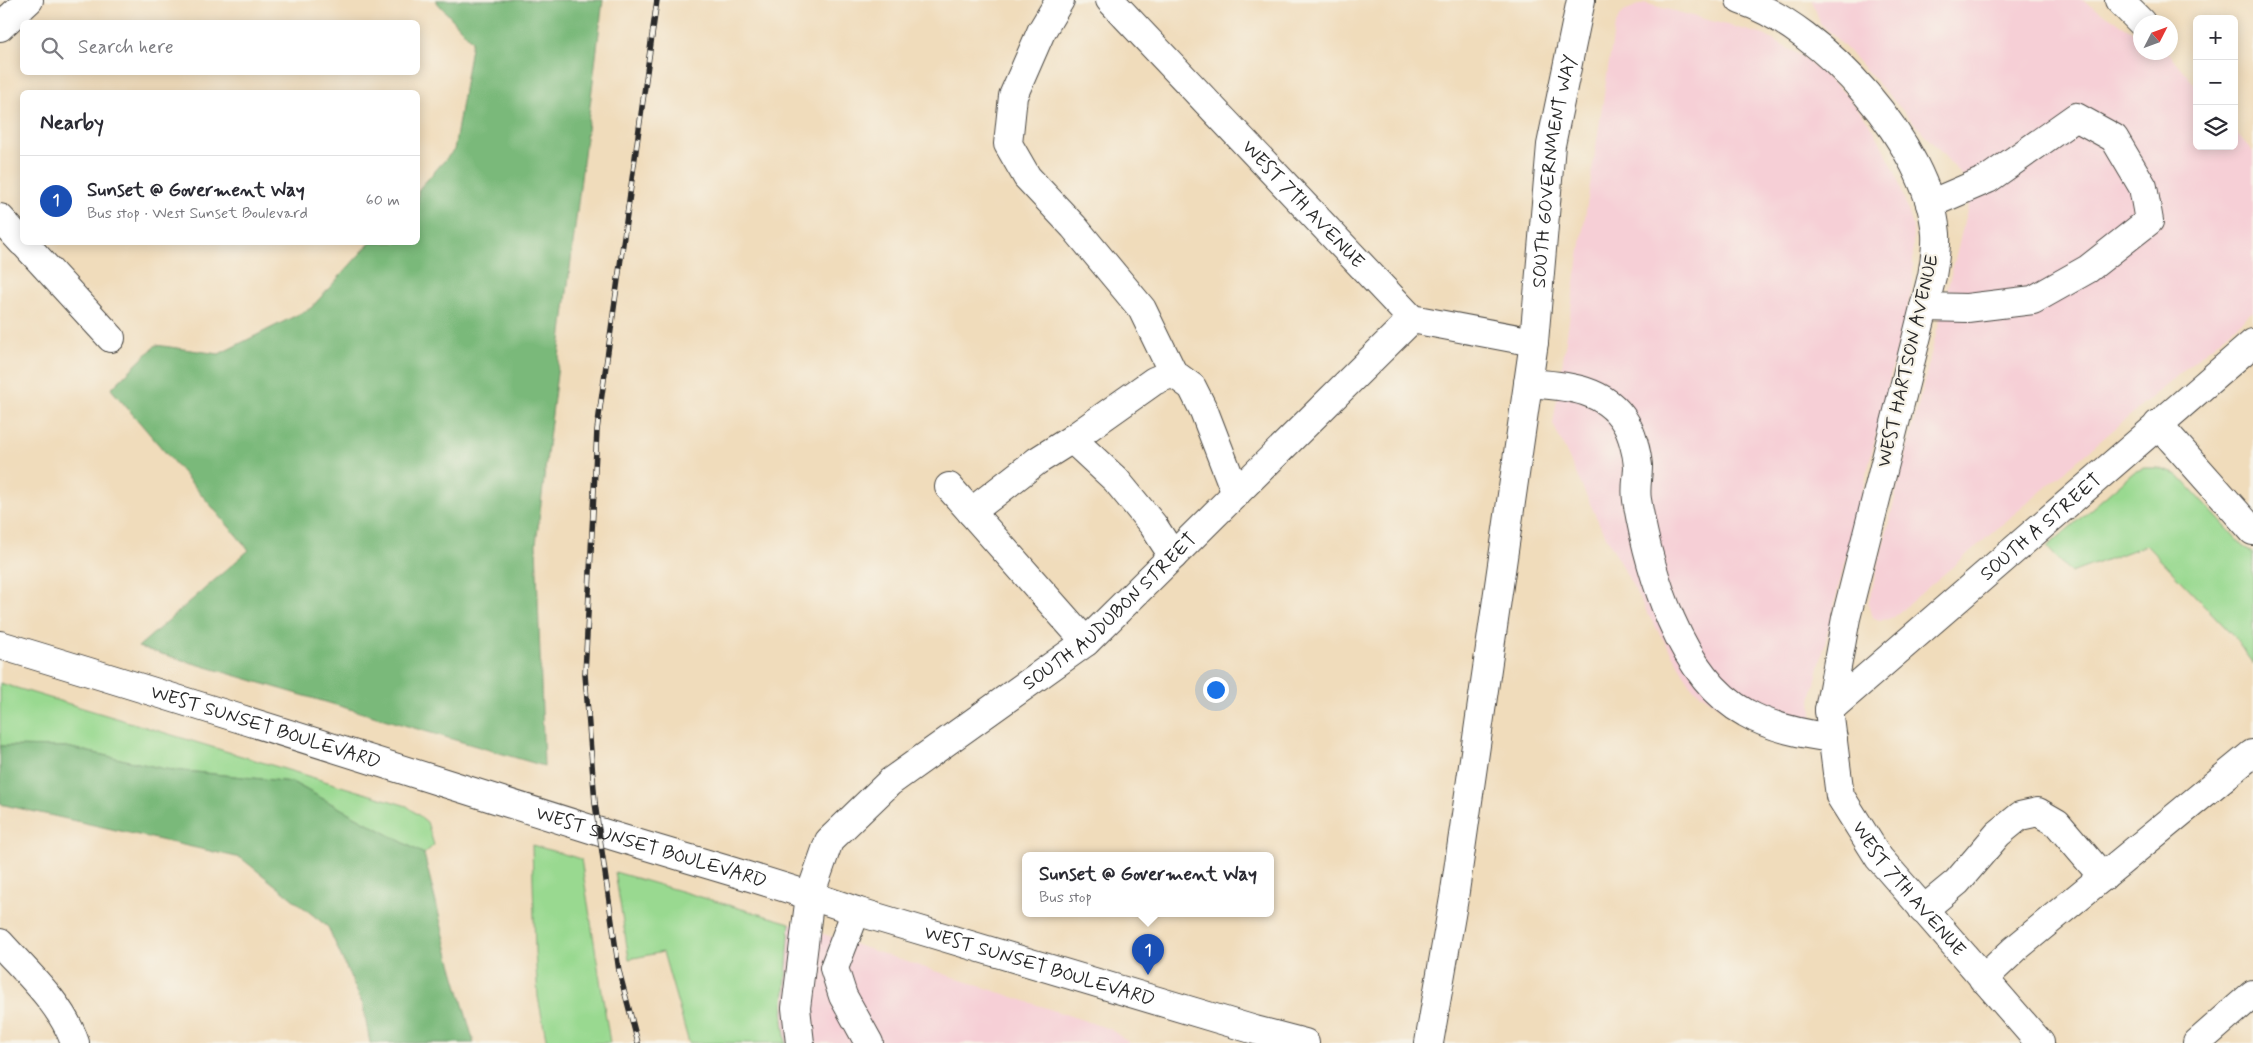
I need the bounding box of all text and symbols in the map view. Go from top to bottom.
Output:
north arrow [2133,15,2178,60]
map controls [2193,15,2238,150]
button: + [2193,15,2238,60]
search box [20,20,420,75]
icon: search [38,34,66,62]
text: Search here [78,35,174,60]
street label: SOUTH GOVERNMENT WAY [1526,52,1582,289]
button: − [2193,60,2238,105]
button: layers [2193,105,2238,150]
text: Nearby [40,109,104,137]
street label: WEST 7TH AVENUE [1236,135,1370,274]
text: Sunset @ Goverment Way [87,178,305,203]
text: 1 [52,190,60,211]
text: 60 m [366,190,400,211]
text: Bus stop · West Sunset Boulevard [87,203,308,224]
street label: WEST HARTSON AVENUE [1871,252,1945,470]
street label: SOUTH A STREET [1975,467,2107,586]
street label: SOUTH AUDUBON STREET [1018,527,1202,696]
your location [1203,677,1229,703]
street label: WEST SUNSET BOULEVARD [147,679,384,775]
street label: WEST SUNSET BOULEVARD [533,800,770,894]
street label: WEST 7TH AVENUE [1846,816,1972,962]
popup [1022,852,1274,917]
text: Sunset @ Goverment Way [1039,862,1257,887]
text: Bus stop [1039,887,1092,908]
street label: WEST SUNSET BOULEVARD [921,919,1158,1012]
pin: 1 [1132,934,1164,975]

